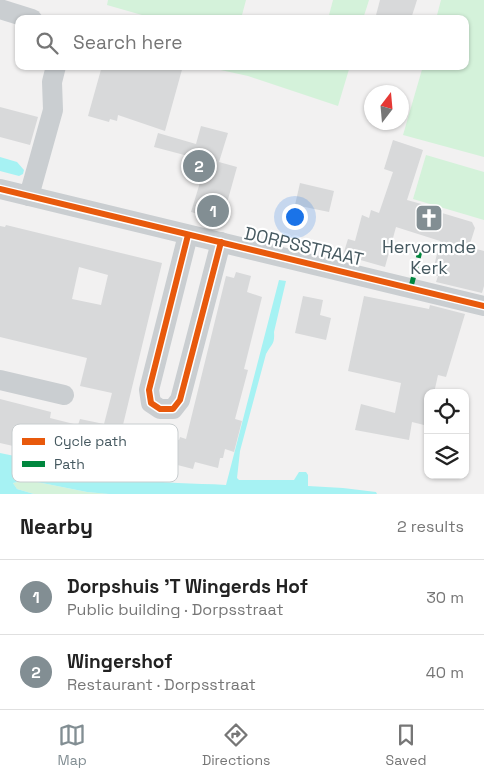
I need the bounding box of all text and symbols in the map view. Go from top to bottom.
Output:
search box [15,15,469,70]
icon: search [33,29,61,57]
text: Search here [73,30,183,55]
north arrow [364,85,409,130]
pin: 2 [183,147,215,185]
pin: 1 [197,192,229,230]
church icon: Hervormde Kerk [414,203,444,233]
your location [282,204,308,230]
street label: DORPSSTRAAT [242,221,366,271]
place label: Hervormde Kerk [382,235,476,279]
map controls [424,389,469,479]
button: locate [424,389,469,434]
legend [12,424,178,482]
text: Cycle path [54,432,127,450]
button: layers [424,434,469,479]
text: Path [54,455,85,473]
text: Nearby [20,513,93,540]
text: 2 results [397,516,464,537]
text: Dorpshuis 'T Wingerds Hof [67,574,308,599]
text: 1 [32,587,40,608]
text: 30 m [426,587,464,608]
text: Public building · Dorpsstraat [67,599,284,620]
text: Wingershof [67,649,172,674]
text: 2 [31,662,41,683]
text: 40 m [426,662,464,683]
text: Restaurant · Dorpsstraat [67,674,256,695]
tab: Map [58,721,87,769]
tab: Directions [202,721,270,769]
tab: Saved [386,721,426,769]

